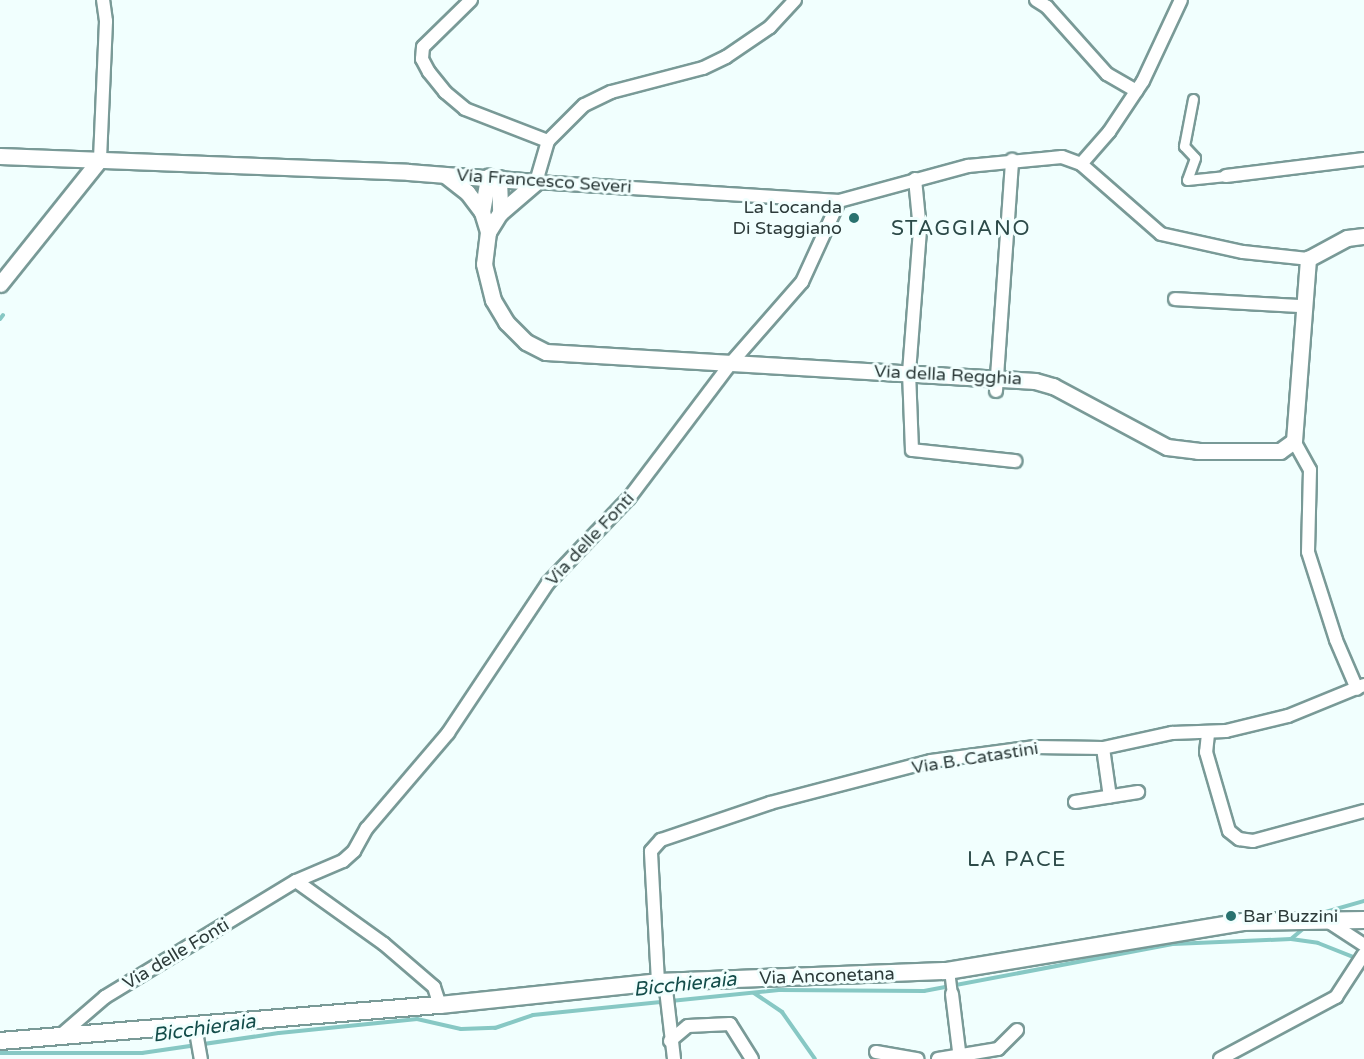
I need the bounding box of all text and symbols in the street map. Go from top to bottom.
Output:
street label: Via Francesco Severi [456,164,632,198]
place label: La Locanda Di Staggiano [733,197,842,240]
marker: La Locanda Di Staggiano [847,211,861,225]
district label: STAGGIANO [891,216,1031,242]
street label: Via della Regghia [873,360,1023,390]
street label: Via delle Fonti [541,488,639,590]
street label: Via B. Catastini [910,737,1040,779]
district label: LA PACE [967,847,1067,873]
place label: Bar Buzzini [1243,905,1338,927]
marker: Bar Buzzini [1224,909,1238,923]
street label: Via delle Fonti [119,914,233,994]
street label: Via Anconetana [759,963,895,989]
water label: Bicchieraia [632,968,738,1002]
water label: Bicchieraia [151,1010,257,1048]

